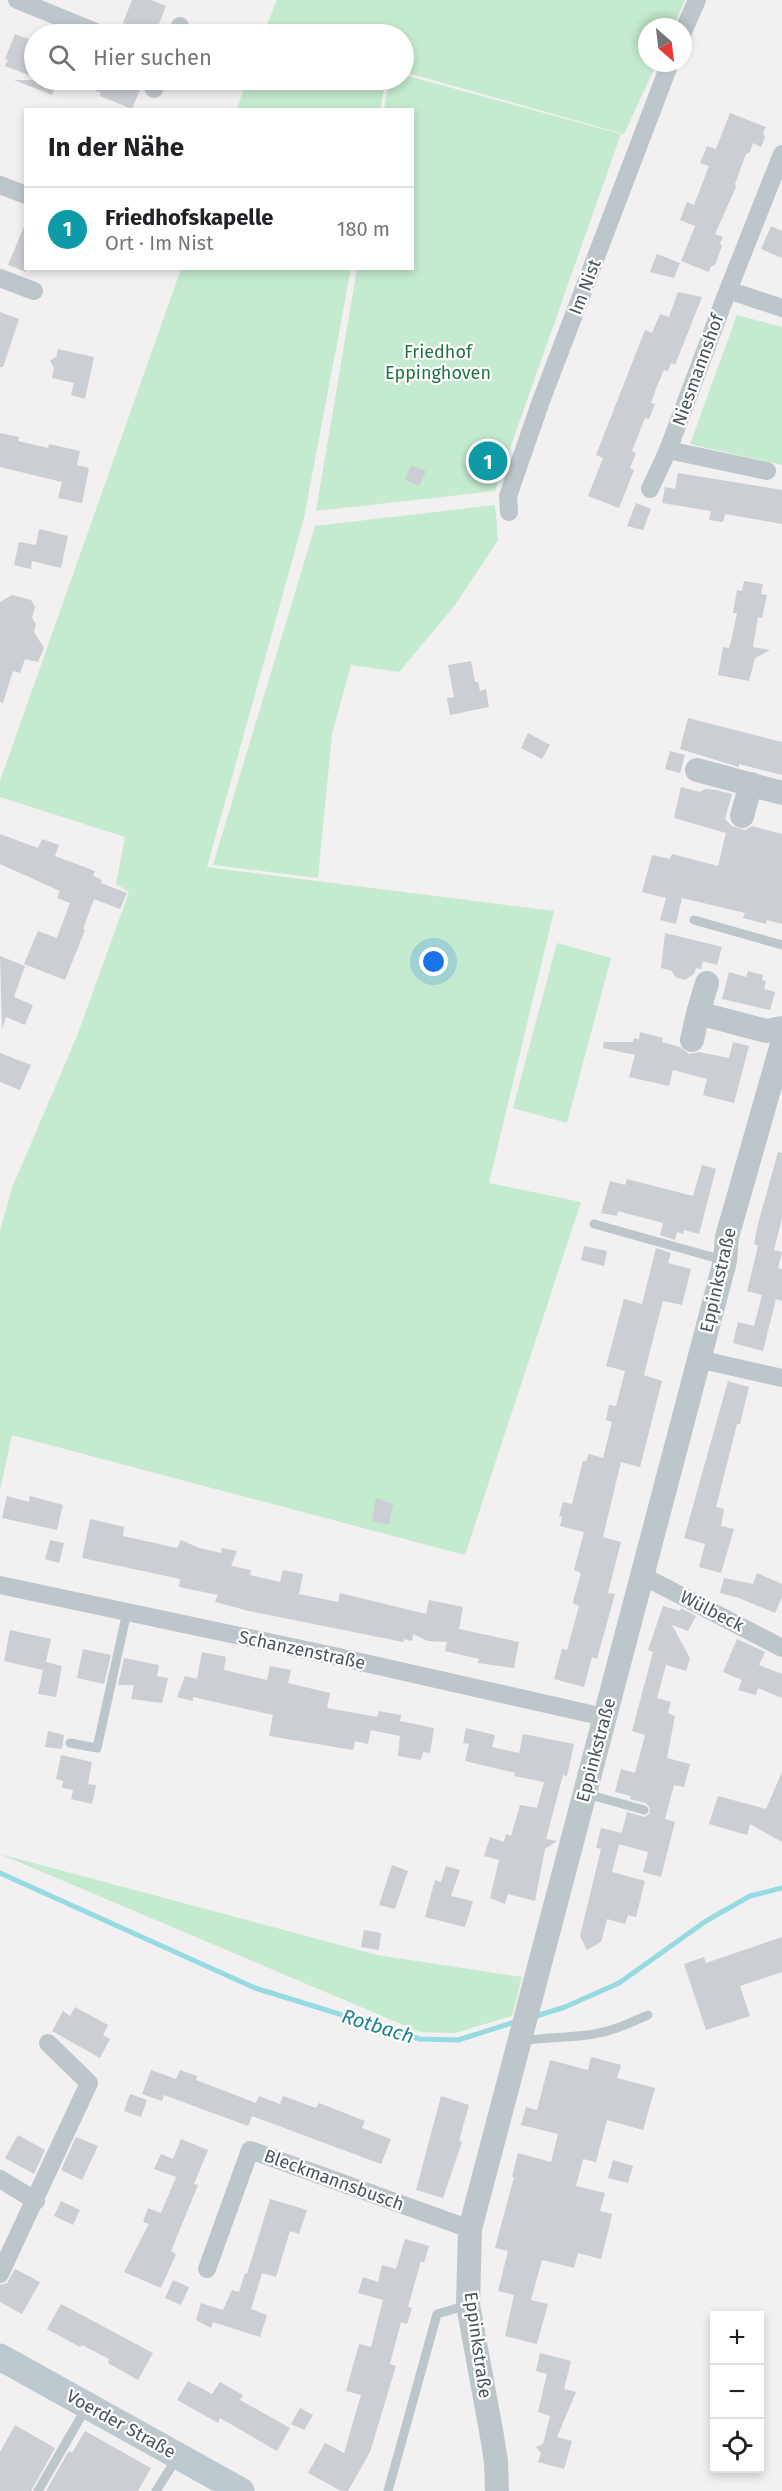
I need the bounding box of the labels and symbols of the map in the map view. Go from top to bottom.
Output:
north arrow [638,18,692,72]
street label: Im Nist [564,256,606,318]
street label: Niesmannshof [668,309,729,429]
park label: Friedhof Eppinghoven [385,341,491,384]
pin: 1 [468,438,508,484]
your location [419,947,448,976]
street label: Eppinkstraße [695,1225,741,1335]
street label: Wülbeck [676,1586,748,1637]
street label: Schanzenstraße [237,1626,367,1674]
street label: Eppinkstraße [572,1695,620,1805]
water label: Rotbach [339,2004,417,2048]
street label: Bleckmannsbusch [261,2144,407,2216]
street label: Eppinkstraße [460,2290,496,2400]
street label: Voerder Straße [63,2385,179,2463]

